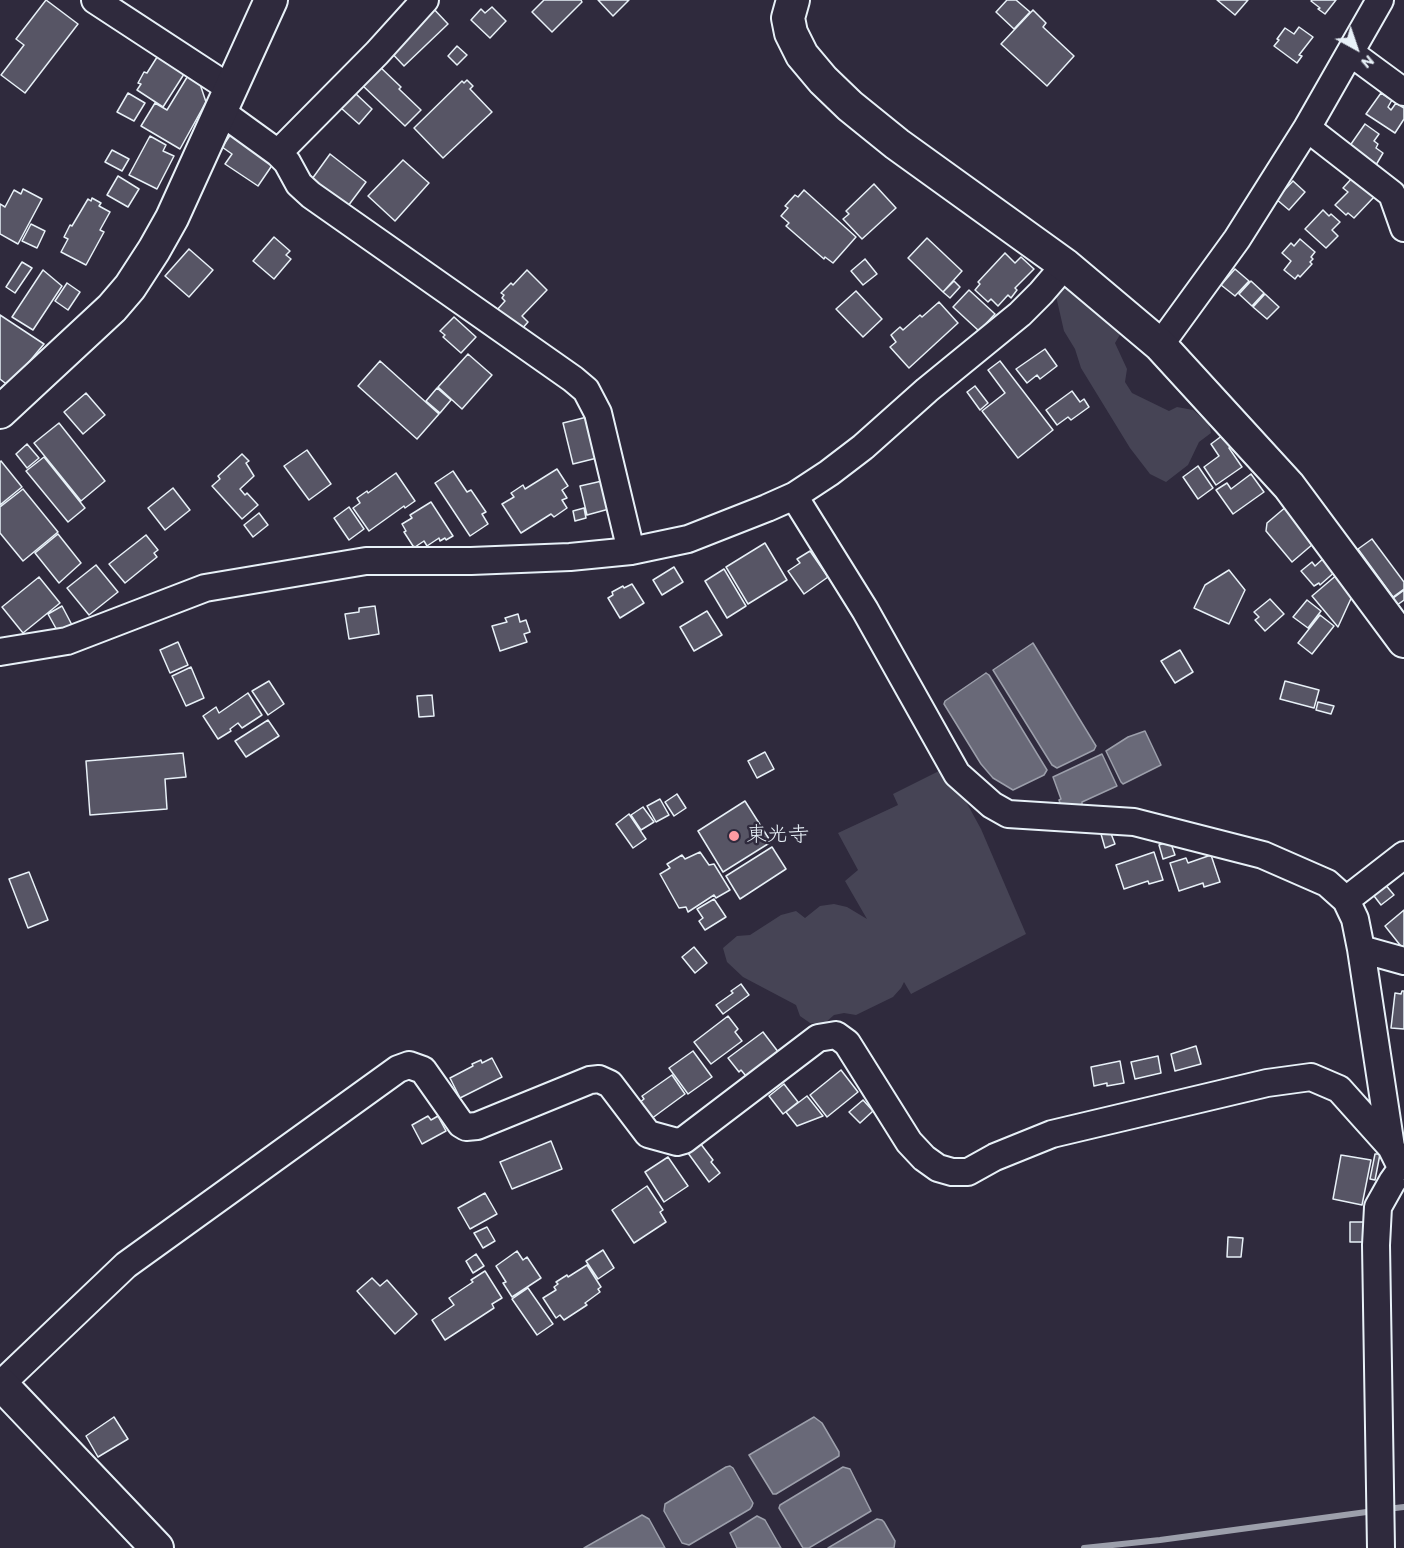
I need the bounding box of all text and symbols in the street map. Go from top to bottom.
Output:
north arrow [1326,18,1386,78]
text: N [1358,51,1378,73]
place label: 東光寺 [746,823,809,849]
marker: 東光寺 [727,829,741,843]

